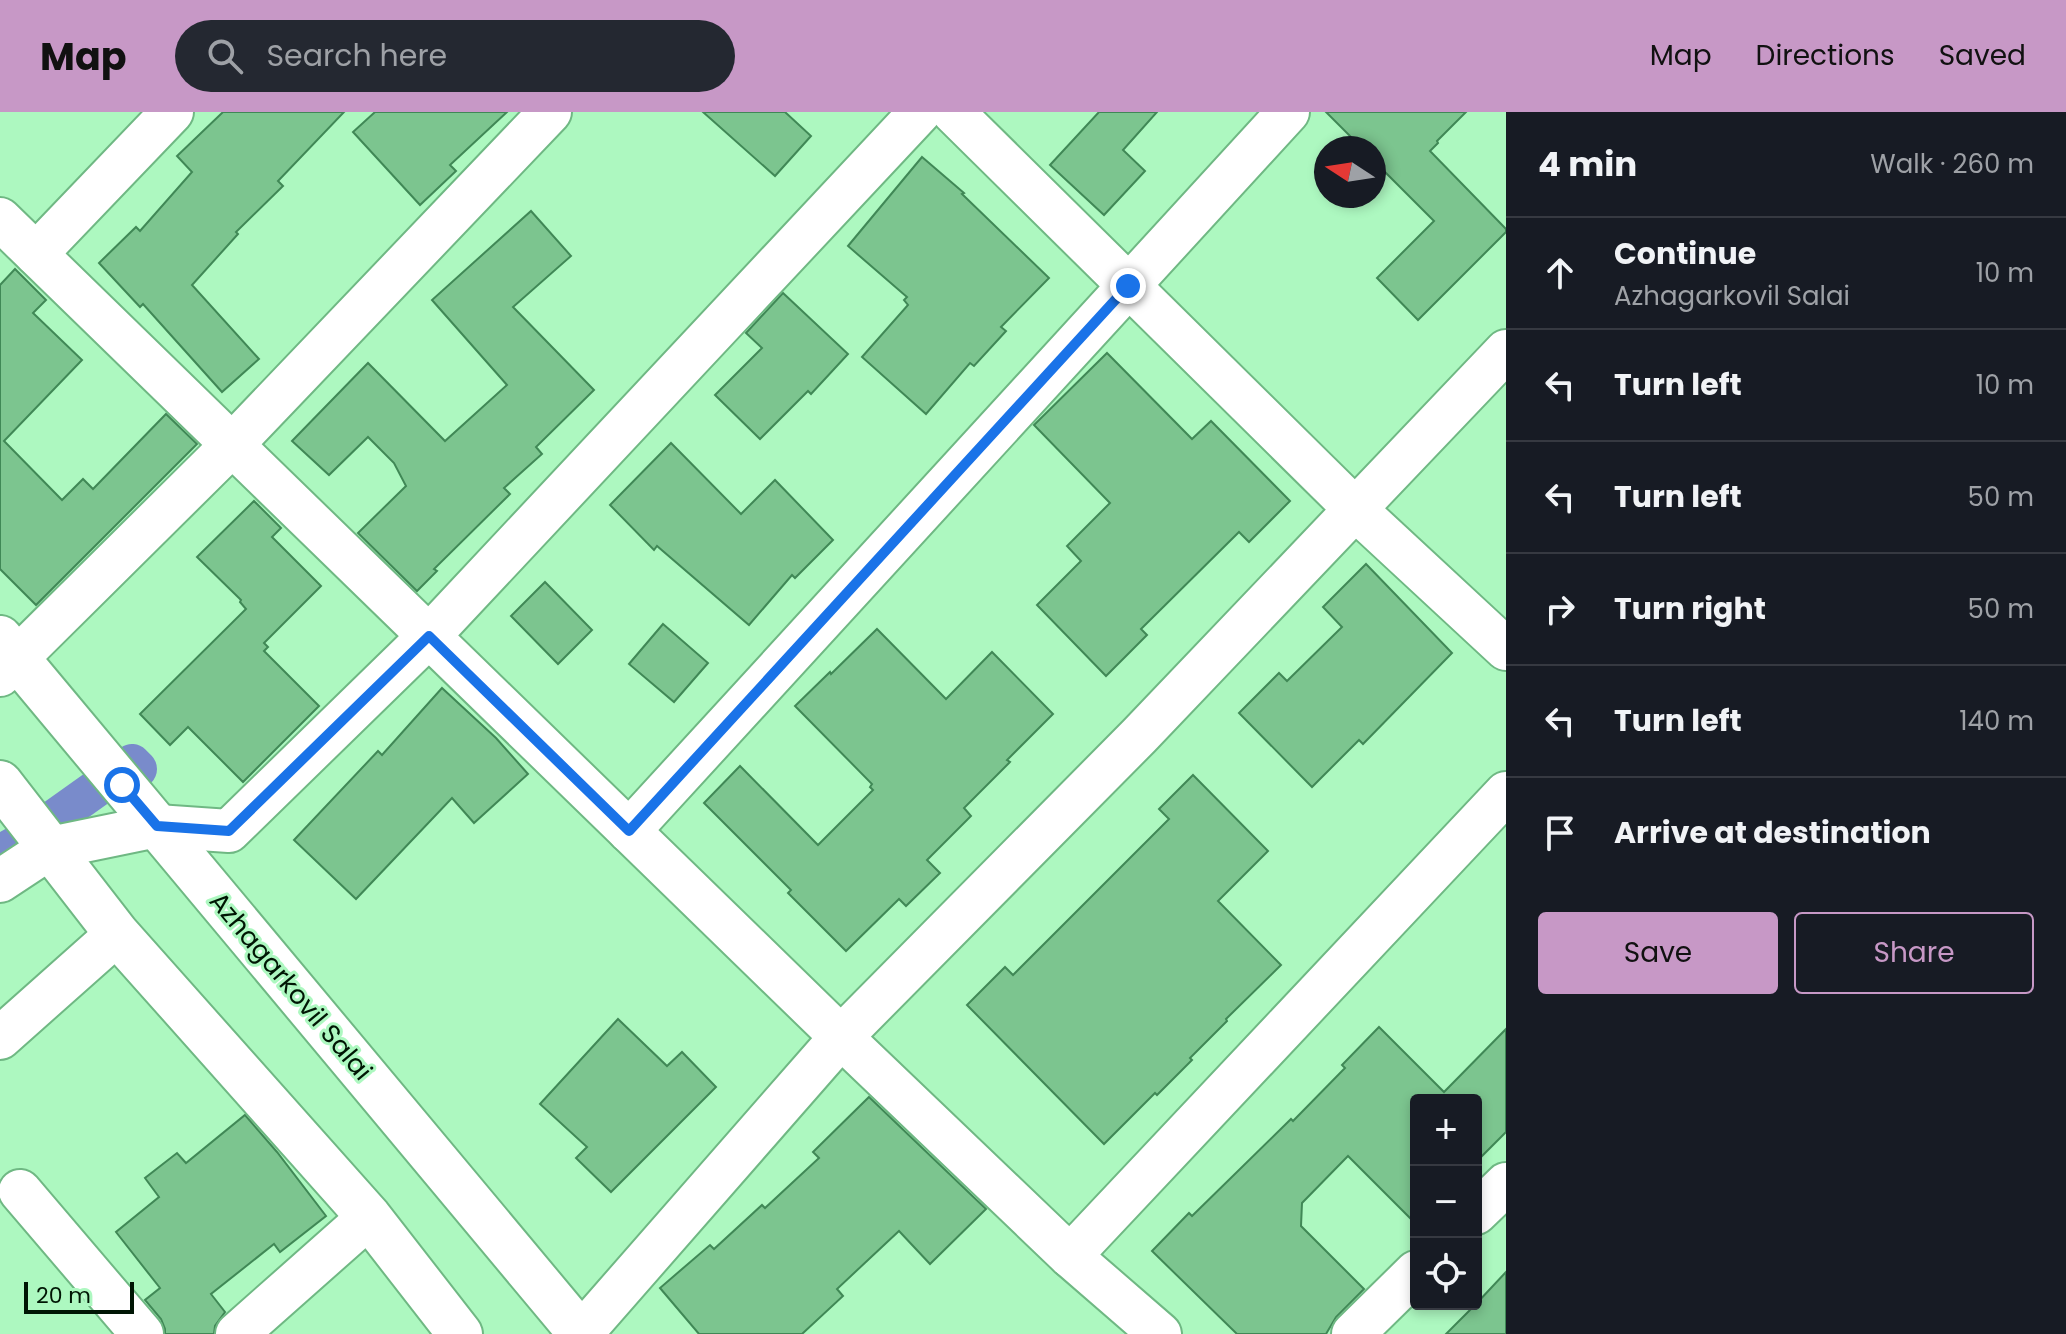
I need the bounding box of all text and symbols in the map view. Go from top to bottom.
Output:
search box [175,20,735,92]
text: Map [40,30,127,83]
icon: search [203,34,247,78]
text: Search here [267,34,447,77]
text: Map [1650,36,1712,75]
text: Directions [1756,36,1895,75]
text: Saved [1939,36,2026,75]
north arrow [1314,136,1386,208]
text: 4 min [1538,140,1637,188]
text: Walk · 260 m [1870,146,2034,182]
text: Continue [1614,232,1756,275]
icon: ahead [1538,251,1582,295]
text: 10 m [1976,255,2034,291]
route end [1110,268,1146,304]
text: Azhagarkovil Salai [1614,278,1850,314]
icon: left [1538,363,1582,407]
text: Turn left [1614,363,1742,406]
text: 10 m [1976,367,2034,403]
icon: left [1538,475,1582,519]
text: Turn left [1614,475,1742,518]
text: 50 m [1968,479,2034,515]
icon: right [1538,587,1582,631]
text: Turn right [1614,587,1766,630]
text: 50 m [1968,591,2034,627]
icon: left [1538,699,1582,743]
text: Turn left [1614,699,1742,742]
text: 140 m [1959,703,2034,739]
route start [104,767,140,803]
icon: arrive [1538,811,1582,855]
text: Arrive at destination [1614,811,1931,854]
street label: Azhagarkovil Salai [201,884,381,1088]
button: Save [1538,912,1778,994]
button: Share [1794,912,2034,994]
map controls [1410,1094,1482,1310]
button: + [1410,1094,1482,1166]
button: − [1410,1166,1482,1238]
button: locate [1410,1238,1482,1310]
scale bar [24,1278,134,1314]
text: 20 m [36,1280,91,1311]

